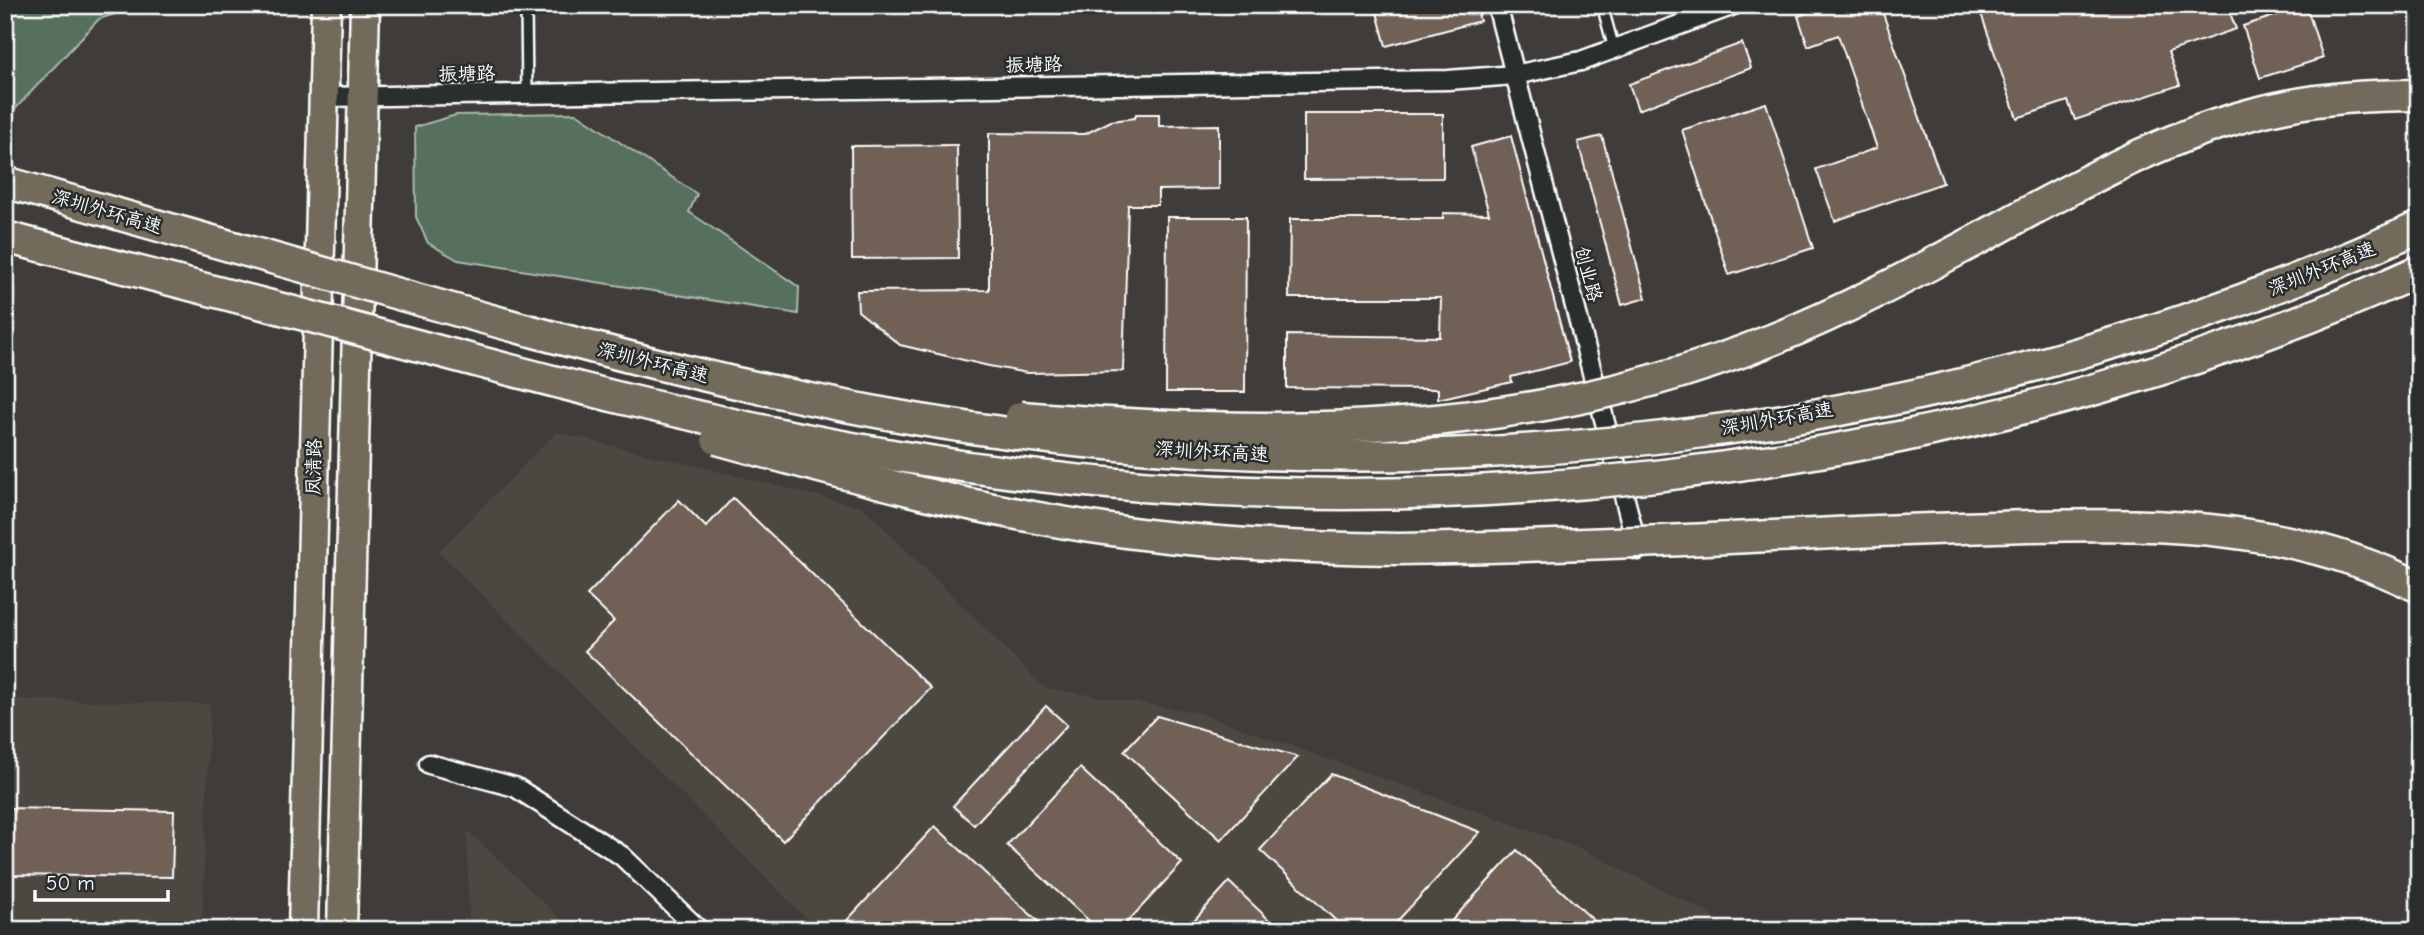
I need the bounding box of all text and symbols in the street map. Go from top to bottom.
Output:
street label: 振塘路 [1005,54,1063,76]
street label: 振塘路 [438,63,496,85]
street label: 深圳外环高速 [49,186,165,238]
street label: 深圳外环高速 [2265,237,2379,301]
street label: 创业路 [1570,244,1606,304]
street label: 深圳外环高速 [595,339,711,387]
street label: 深圳外环高速 [1719,398,1835,440]
street label: 凤清路 [303,438,325,496]
street label: 深圳外环高速 [1154,438,1270,466]
scale bar [35,858,168,902]
text: 50 m [46,871,95,895]

